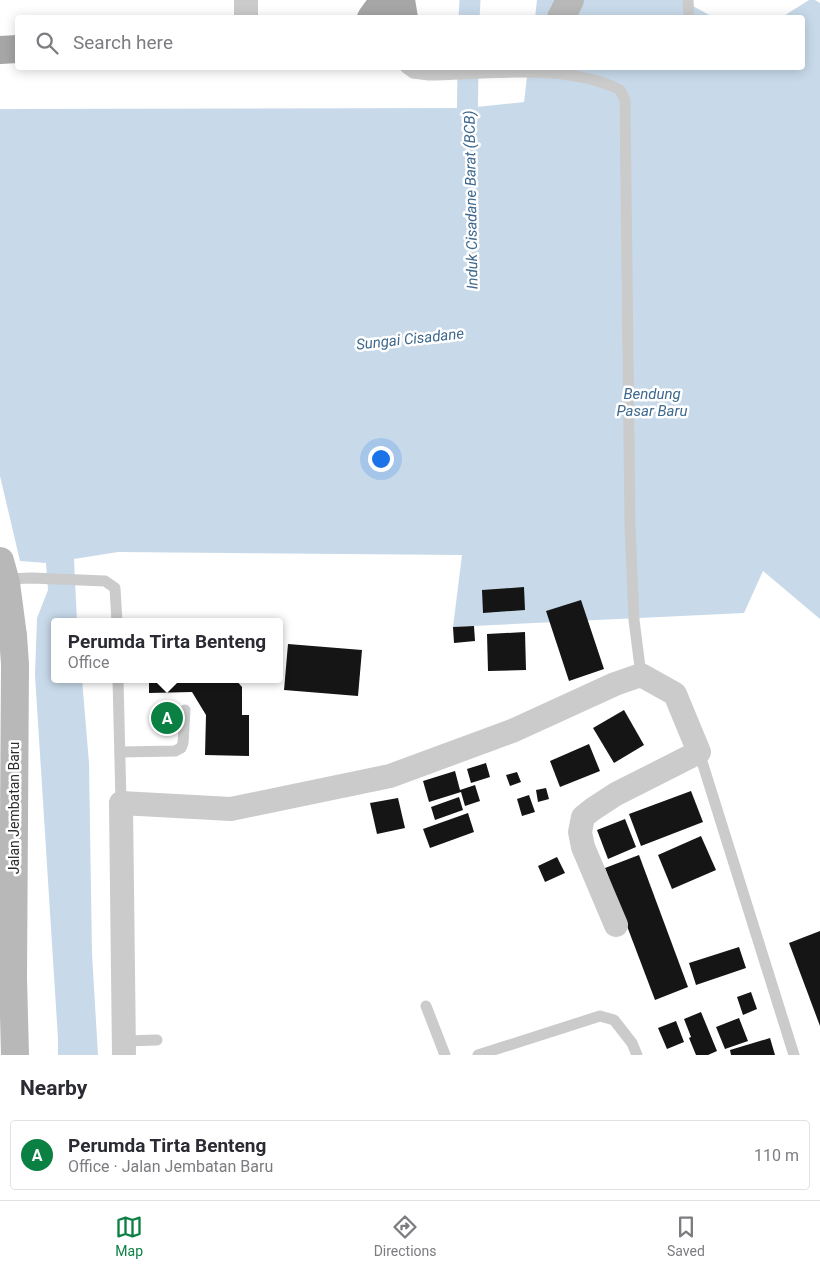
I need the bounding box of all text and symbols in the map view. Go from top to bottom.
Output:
search box [15,15,805,70]
icon: search [33,29,61,57]
text: Search here [73,31,173,54]
water label: Induk Cisadane Barat (BCB) [460,110,482,290]
water label: Sungai Cisadane [355,324,465,354]
water label: Bendung Pasar Baru [617,385,688,420]
your location [368,446,394,472]
popup [51,618,283,683]
text: Perumda Tirta Benteng [68,630,266,653]
text: Office [68,653,109,672]
pin: A [151,699,183,737]
street label: Jalan Jembatan Baru [6,742,22,874]
text: Nearby [20,1076,87,1100]
text: Perumda Tirta Benteng [68,1134,266,1157]
text: A [32,1146,42,1165]
text: 110 m [754,1146,799,1165]
text: Office · Jalan Jembatan Baru [68,1157,273,1176]
tab: Map [115,1213,143,1259]
tab: Directions [374,1213,437,1259]
tab: Saved [667,1213,705,1259]

